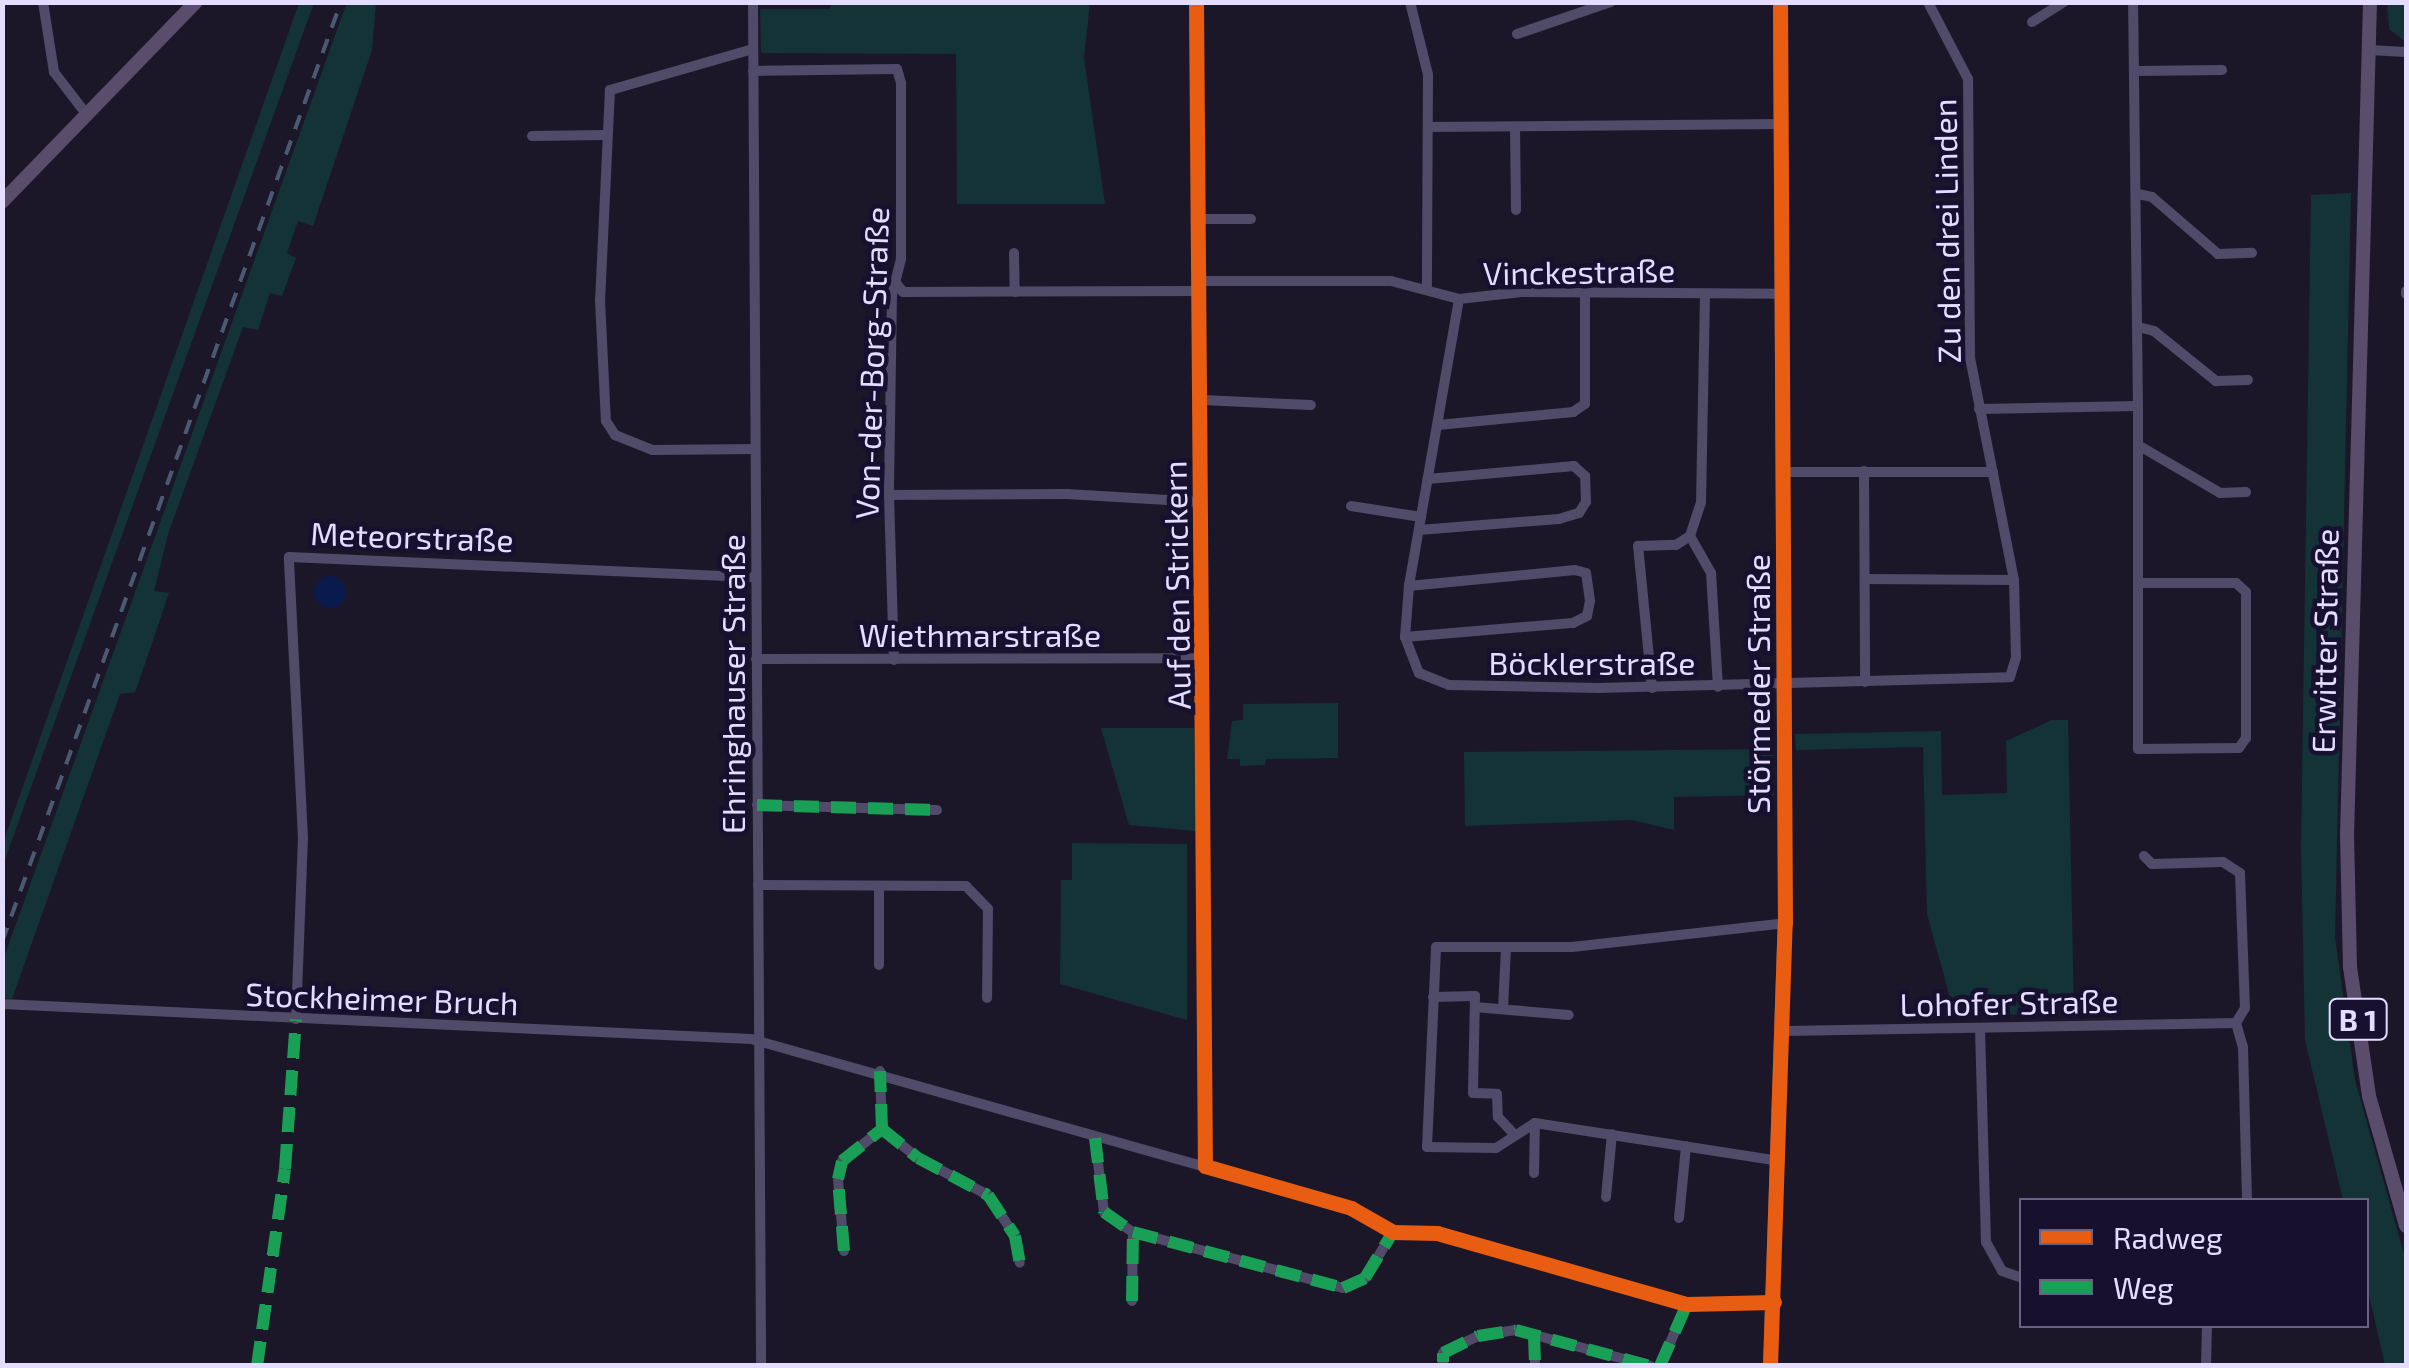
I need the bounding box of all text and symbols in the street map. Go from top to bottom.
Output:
street label: Zu den drei Linden [1924,98,1968,364]
street label: Von-der-Borg-Straße [846,206,896,520]
street label: Vinckestraße [1483,250,1675,292]
street label: Auf den Strickern [1155,460,1197,710]
street label: Meteorstraße [310,513,514,559]
street label: Erwitter Straße [2303,528,2345,754]
street label: Ehringhauser Straße [713,534,751,834]
street label: Störmeder Straße [1738,554,1776,814]
street label: Wiethmarstraße [859,615,1101,653]
street label: Böcklerstraße [1488,643,1696,681]
street label: Stockheimer Bruch [244,974,520,1022]
street label: Lohofer Straße [1899,981,2119,1023]
road number: B 1 [2328,994,2388,1044]
legend [2019,1198,2369,1328]
text: Radweg [2113,1219,2223,1255]
text: Weg [2113,1269,2174,1305]

